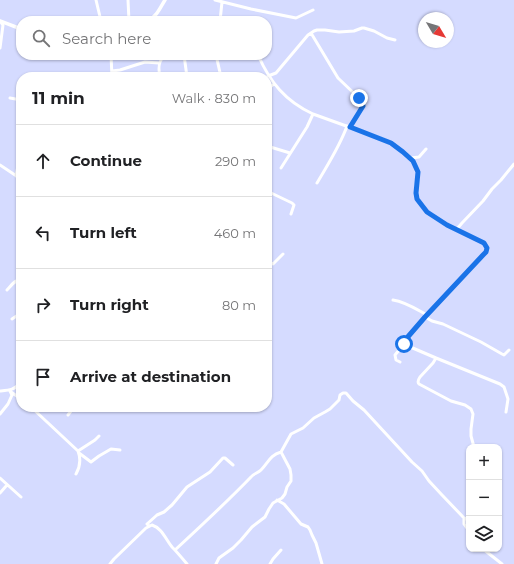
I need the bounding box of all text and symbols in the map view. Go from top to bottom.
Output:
north arrow [418,12,454,48]
search box [16,16,272,60]
icon: search [30,27,52,49]
text: Search here [62,29,151,48]
text: 11 min [32,88,85,108]
route end [350,89,368,107]
text: Walk · 830 m [172,90,256,106]
icon: ahead [32,150,54,172]
text: Continue [70,151,142,170]
text: 290 m [215,153,256,169]
icon: left [32,222,54,244]
text: Turn left [70,223,137,242]
text: 460 m [214,225,256,241]
icon: right [32,294,54,316]
text: Turn right [70,295,149,314]
text: 80 m [222,297,256,313]
route start [395,335,413,353]
icon: arrive [32,366,54,388]
text: Arrive at destination [70,367,231,386]
map controls [466,444,502,552]
button: + [466,444,502,480]
button: − [466,480,502,516]
button: layers [466,516,502,552]

